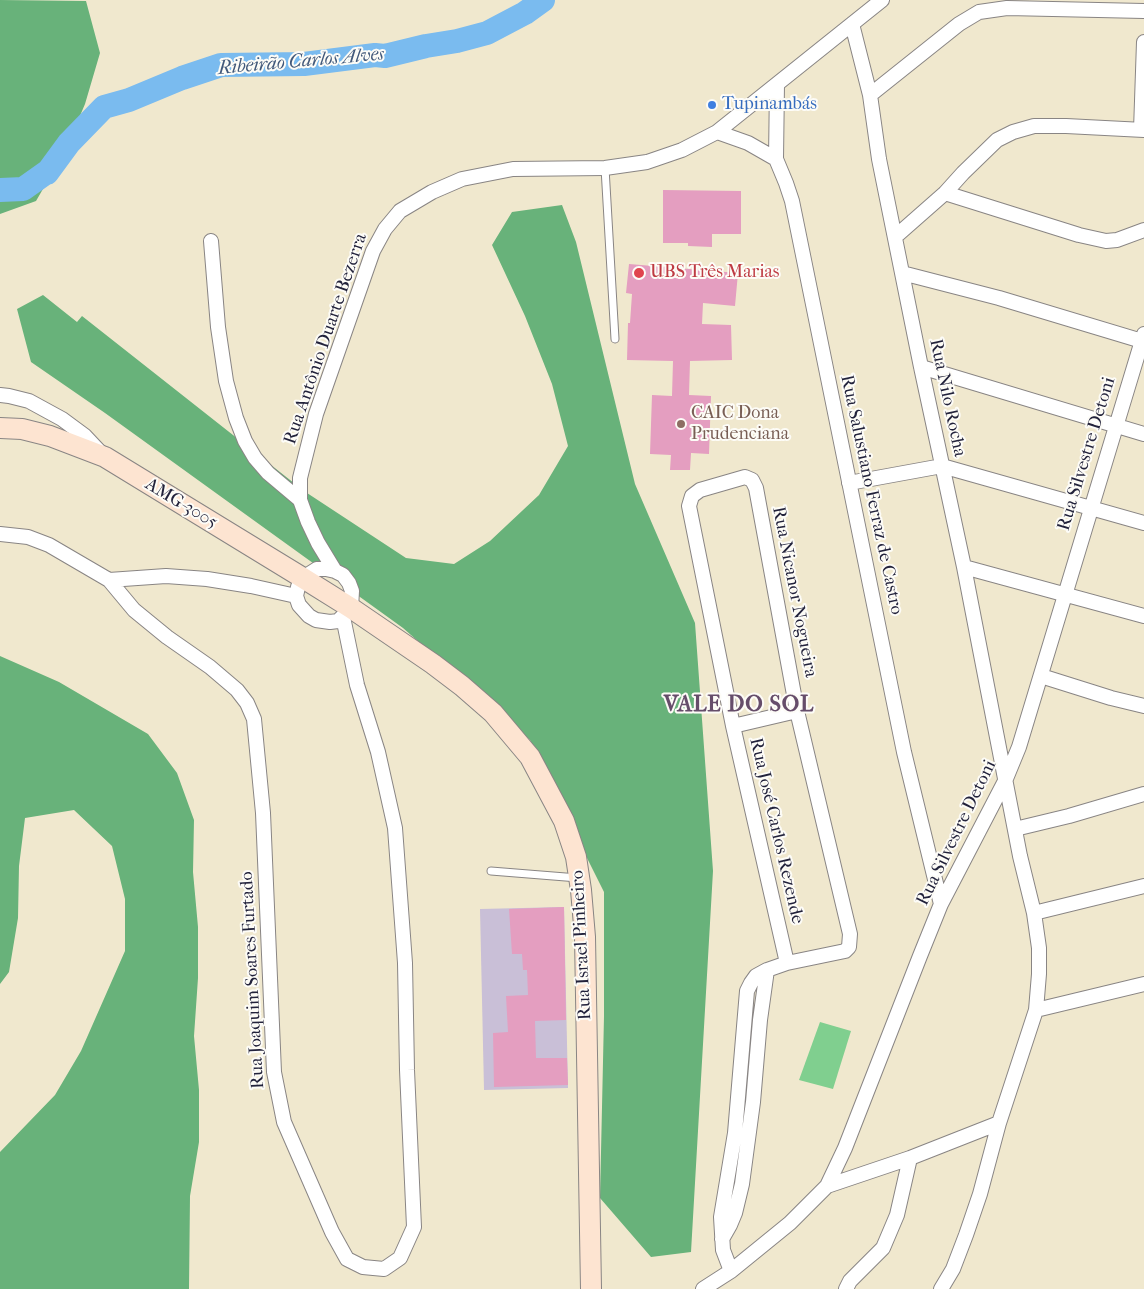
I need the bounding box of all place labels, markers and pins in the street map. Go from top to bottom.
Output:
place label: Tupinambás [722,94,817,116]
marker: Tupinambás [706,99,718,111]
place label: UBS Três Marias [650,262,779,284]
marker: UBS Três Marias [632,266,646,280]
place label: CAIC Dona Prudenciana [691,403,789,446]
marker: CAIC Dona Prudenciana [675,418,687,430]

